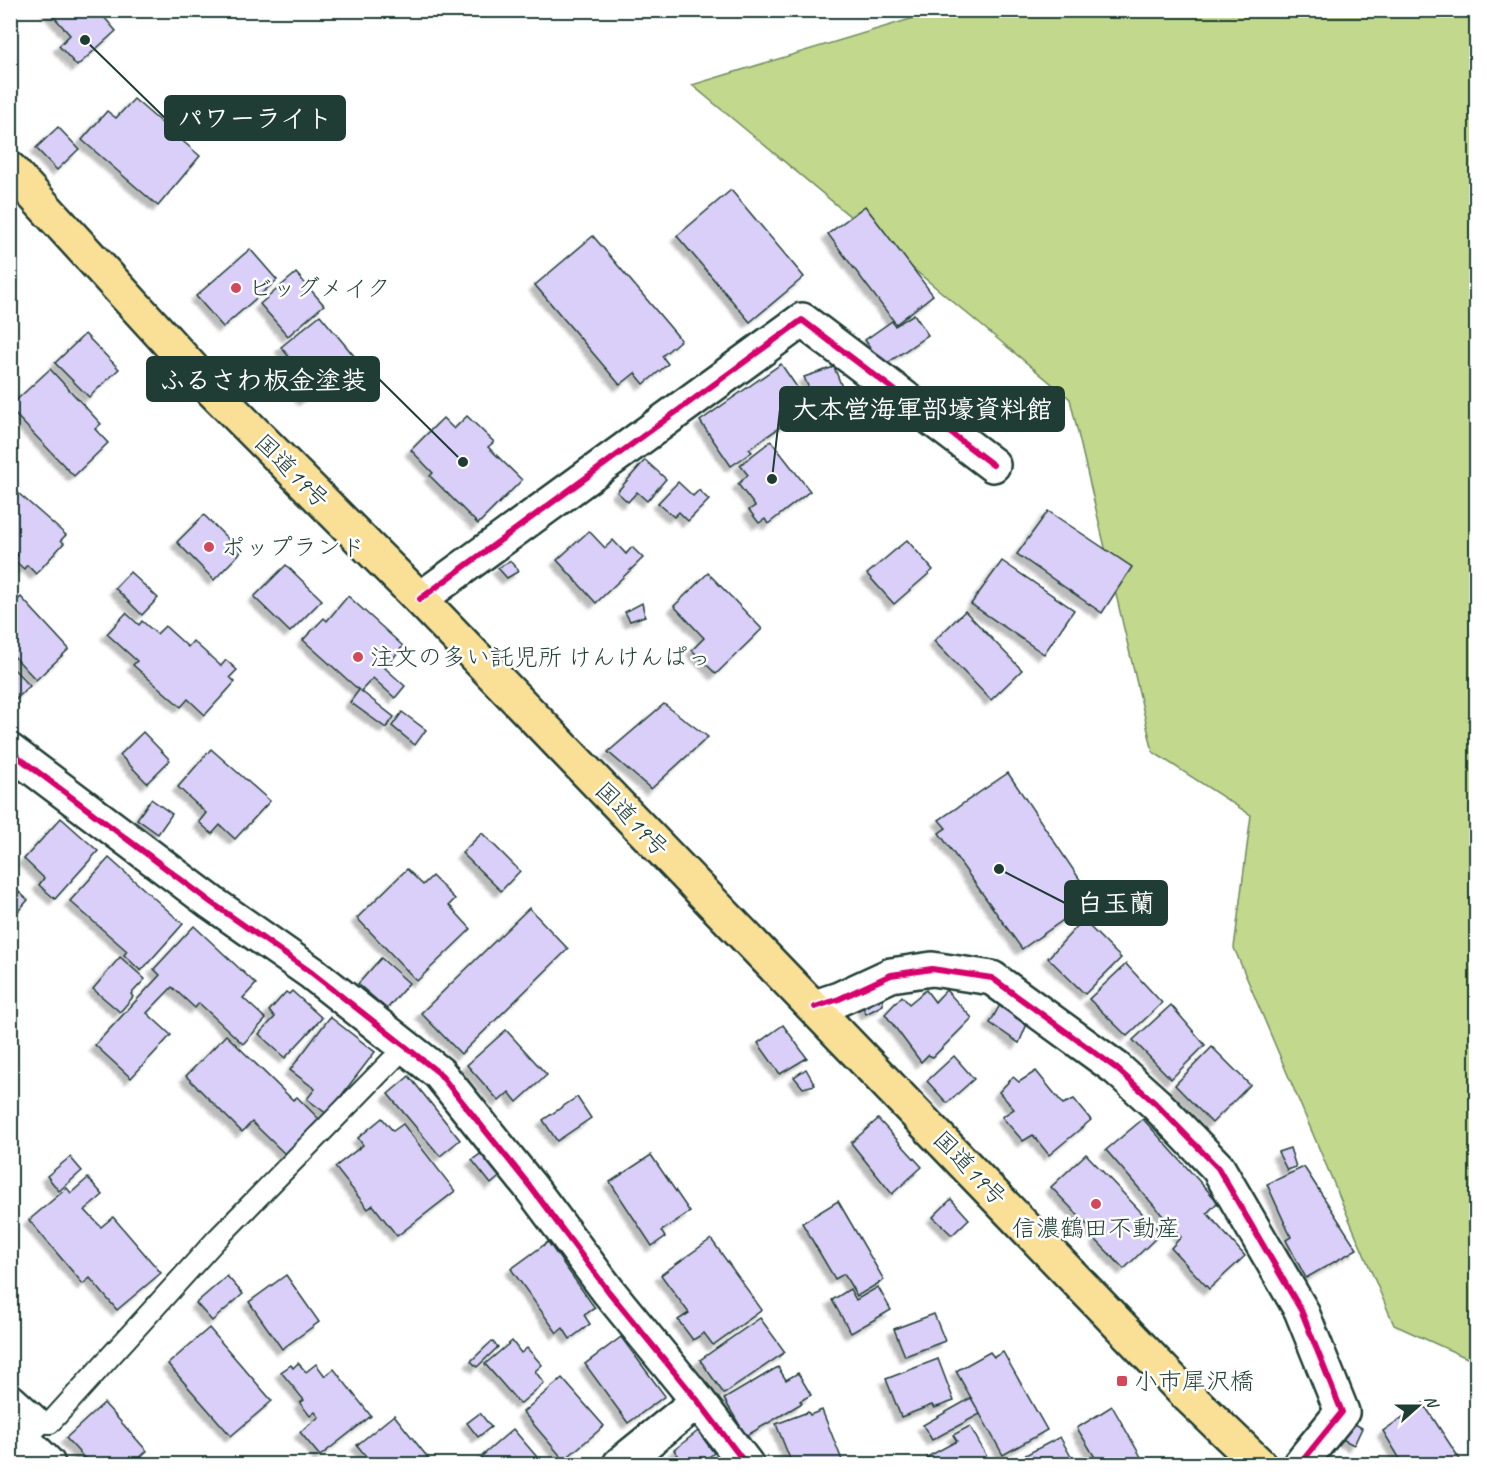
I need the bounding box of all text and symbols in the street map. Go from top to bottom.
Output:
callout: パワーライト [165,96,345,140]
text: パワーライト [177,102,333,135]
place label: ビッグメイク [248,273,391,303]
marker: ビッグメイク [229,281,243,295]
callout: ふるさわ板金塗装 [147,357,379,401]
text: ふるさわ板金塗装 [159,364,367,397]
callout: 大本営海軍部壕資料館 [780,387,1064,431]
text: 大本営海軍部壕資料館 [792,393,1052,426]
street label: 国道19号 [248,427,336,515]
place label: ポップランド [221,532,365,562]
marker: ポップランド [202,540,216,554]
place label: 注文の多い託児所 けんけんぱっ [370,642,712,672]
marker: 注文の多い託児所 けんけんぱっ [351,650,365,664]
street label: 国道19号 [589,775,675,863]
callout: 白玉蘭 [1065,881,1167,925]
text: 白玉蘭 [1077,887,1155,920]
street label: 国道19号 [927,1124,1013,1212]
marker: 信濃鶴田不動産 [1089,1197,1103,1211]
place label: 信濃鶴田不動産 [1012,1213,1180,1243]
place label: 小市犀沢橋 [1134,1366,1254,1396]
marker: 小市犀沢橋 [1115,1374,1129,1388]
north arrow [1388,1376,1448,1436]
text: N [1420,1393,1443,1412]

